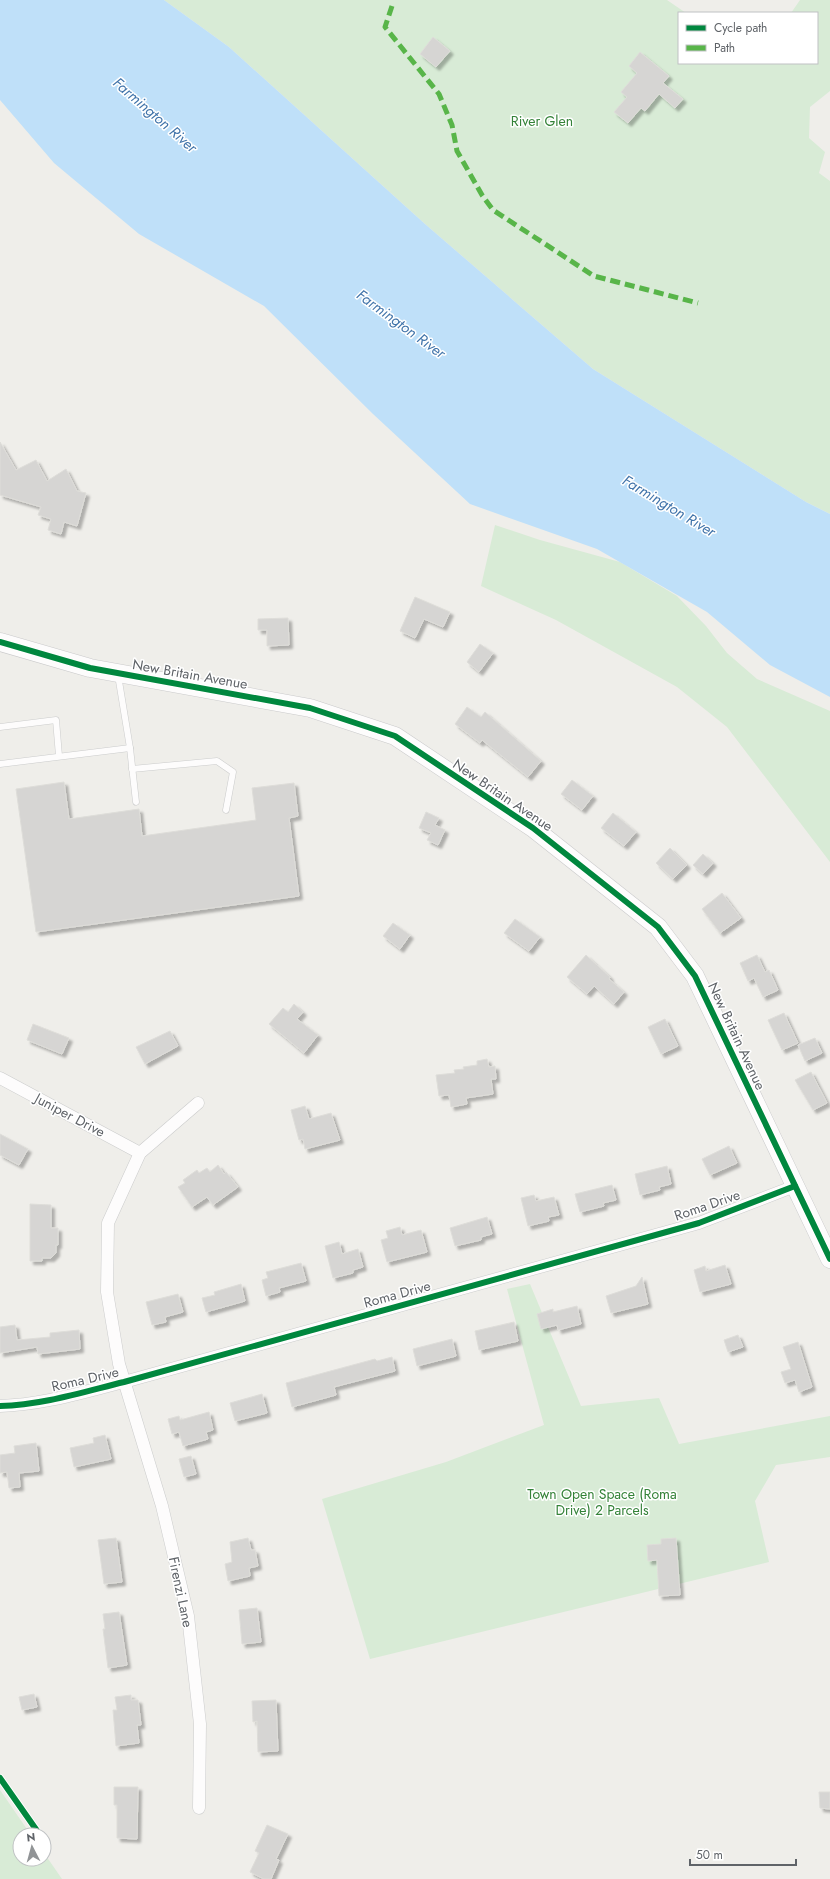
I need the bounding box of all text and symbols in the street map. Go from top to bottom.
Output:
legend [678,12,818,64]
text: Cycle path [714,19,767,37]
text: Path [714,39,735,57]
water label: Farmington River [108,72,203,159]
park label: River Glen [511,111,573,131]
water label: Farmington River [352,284,451,364]
water label: Farmington River [618,469,721,543]
street label: New Britain Avenue [131,654,249,694]
street label: New Britain Avenue [449,754,557,836]
street label: New Britain Avenue [703,979,771,1093]
street label: Juniper Drive [30,1087,109,1142]
street label: Roma Drive [671,1184,743,1226]
street label: Roma Drive [361,1275,433,1313]
street label: Roma Drive [49,1362,121,1396]
park label: Town Open Space (Roma Drive) 2 Parcels [527,1484,677,1520]
street label: Firenzi Lane [164,1555,198,1629]
north arrow [12,1827,52,1867]
text: N [26,1829,36,1845]
scale bar [690,1841,796,1867]
text: 50 m [696,1846,723,1864]

